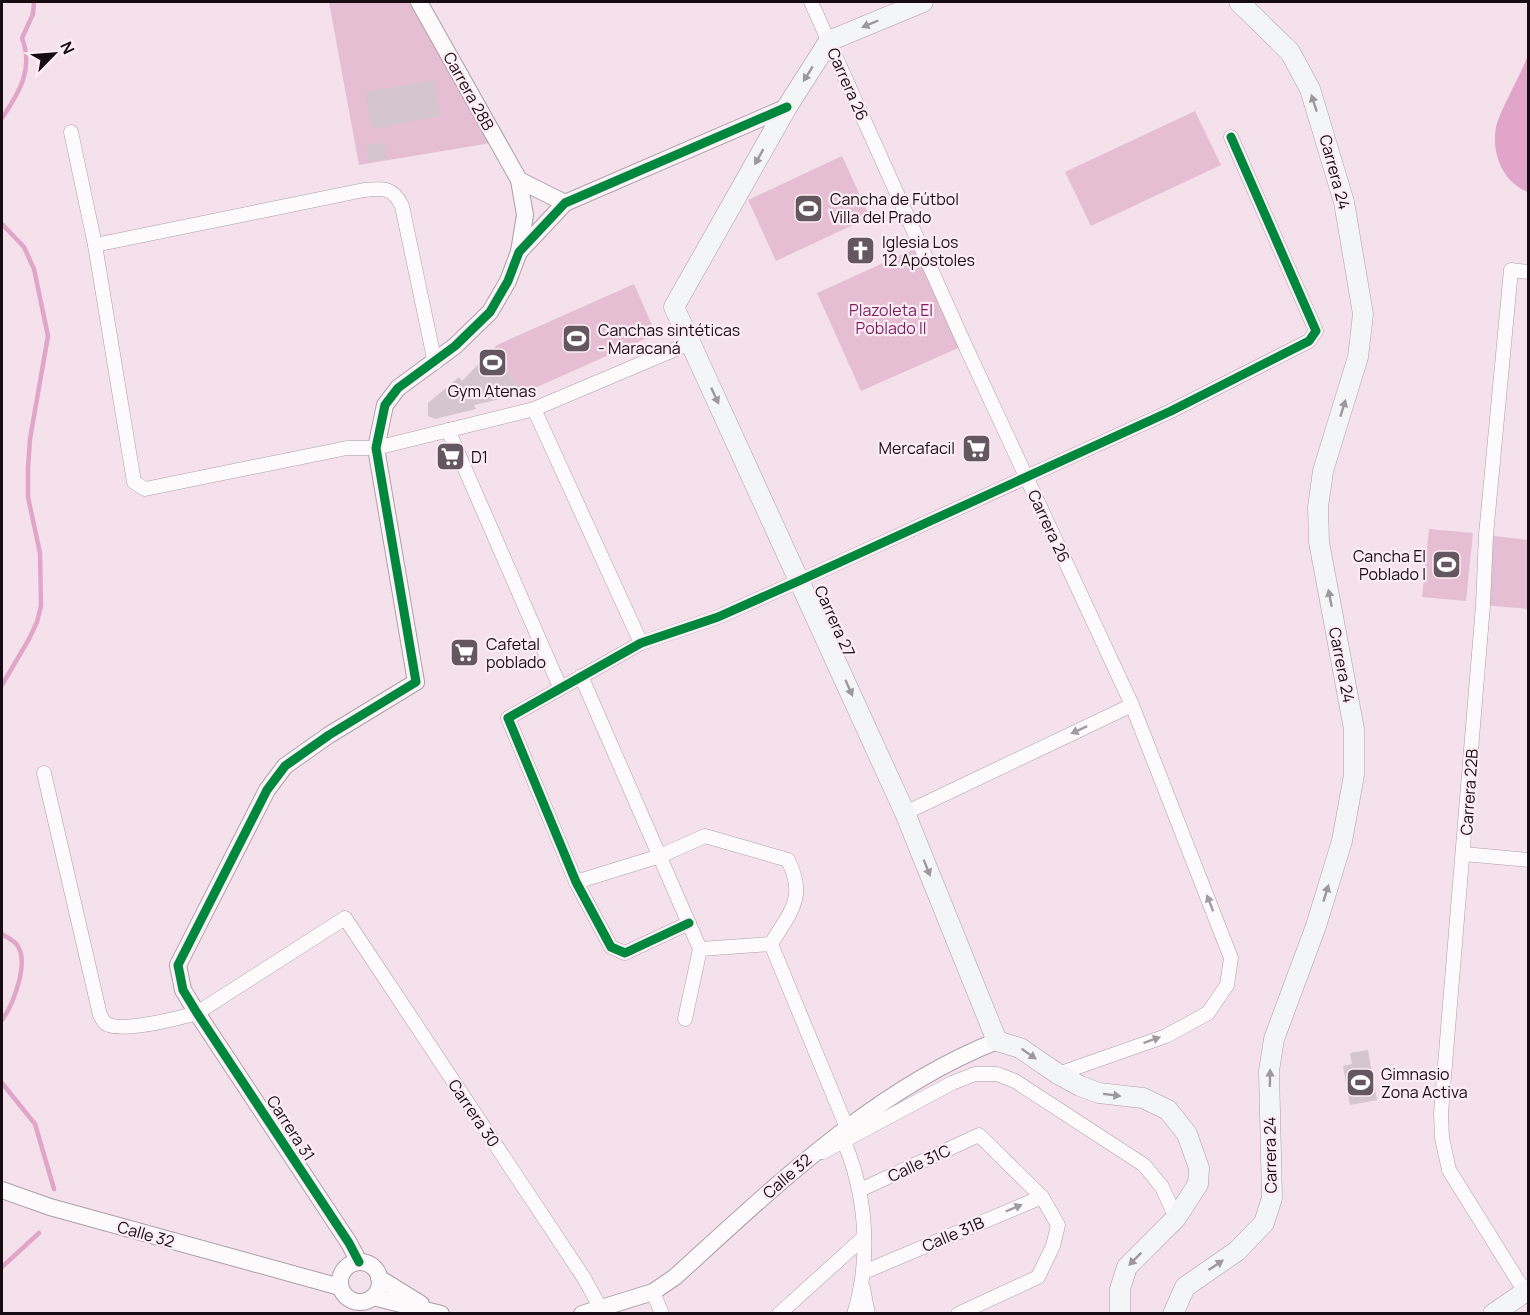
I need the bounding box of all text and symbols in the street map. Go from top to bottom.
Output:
one-way arrow [861,19,879,29]
north arrow [24,24,84,84]
text: N [55,38,80,58]
street label: Carrera 26 [822,44,874,124]
street label: Carrera 28B [438,48,500,134]
one-way arrow [803,66,814,82]
one-way arrow [1309,94,1318,112]
street label: Carrera 24 [1314,132,1356,212]
one-way arrow [754,149,764,166]
place label: Cancha de Fútbol Villa del Prado [830,188,959,228]
sports icon: Cancha de Fútbol Villa del Prado [793,192,825,224]
place label: Iglesia Los 12 Apóstoles [882,231,975,271]
church icon: Iglesia Los 12 Apóstoles [845,235,877,267]
park label: Plazoleta El Poblado II [849,299,933,339]
place label: Canchas sintéticas - Maracaná [598,319,740,359]
sports icon: Canchas sintéticas - Maracaná [561,323,593,355]
sports icon: Gym Atenas [476,347,508,379]
place label: Gym Atenas [448,380,536,402]
one-way arrow [711,388,720,405]
one-way arrow [1339,399,1348,417]
supermarket icon: Mercafacil [960,432,992,464]
place label: Mercafacil [878,437,955,459]
supermarket icon: D1 [434,441,466,473]
place label: D1 [471,446,488,468]
street label: Carrera 26 [1023,486,1075,566]
place label: Cancha El Poblado I [1353,545,1426,585]
sports icon: Cancha El Poblado I [1431,549,1463,581]
street label: Carrera 27 [810,582,860,660]
one-way arrow [1325,589,1334,608]
street label: Carrera 24 [1324,625,1360,705]
place label: Cafetal poblado [486,633,546,673]
supermarket icon: Cafetal poblado [449,637,481,669]
one-way arrow [844,680,854,698]
one-way arrow [1070,725,1087,734]
street label: Carrera 22B [1455,748,1483,836]
one-way arrow [922,859,932,877]
one-way arrow [1322,883,1331,901]
one-way arrow [1205,894,1214,912]
one-way arrow [1144,1035,1162,1045]
one-way arrow [1021,1048,1037,1059]
place label: Gimnasio Zona Activa [1381,1063,1468,1103]
sports icon: Gimnasio Zona Activa [1344,1067,1376,1099]
one-way arrow [1265,1069,1275,1088]
street label: Carrera 30 [443,1075,505,1151]
one-way arrow [1103,1090,1122,1099]
street label: Carrera 31 [262,1091,320,1165]
street label: Carrera 24 [1258,1116,1282,1194]
street label: Calle 31C [884,1139,954,1187]
street label: Calle 32 [758,1149,816,1203]
one-way arrow [1006,1203,1024,1213]
street label: Calle 31B [919,1211,988,1257]
street label: Calle 32 [115,1215,177,1253]
one-way arrow [1128,1252,1142,1266]
one-way arrow [1208,1260,1224,1271]

